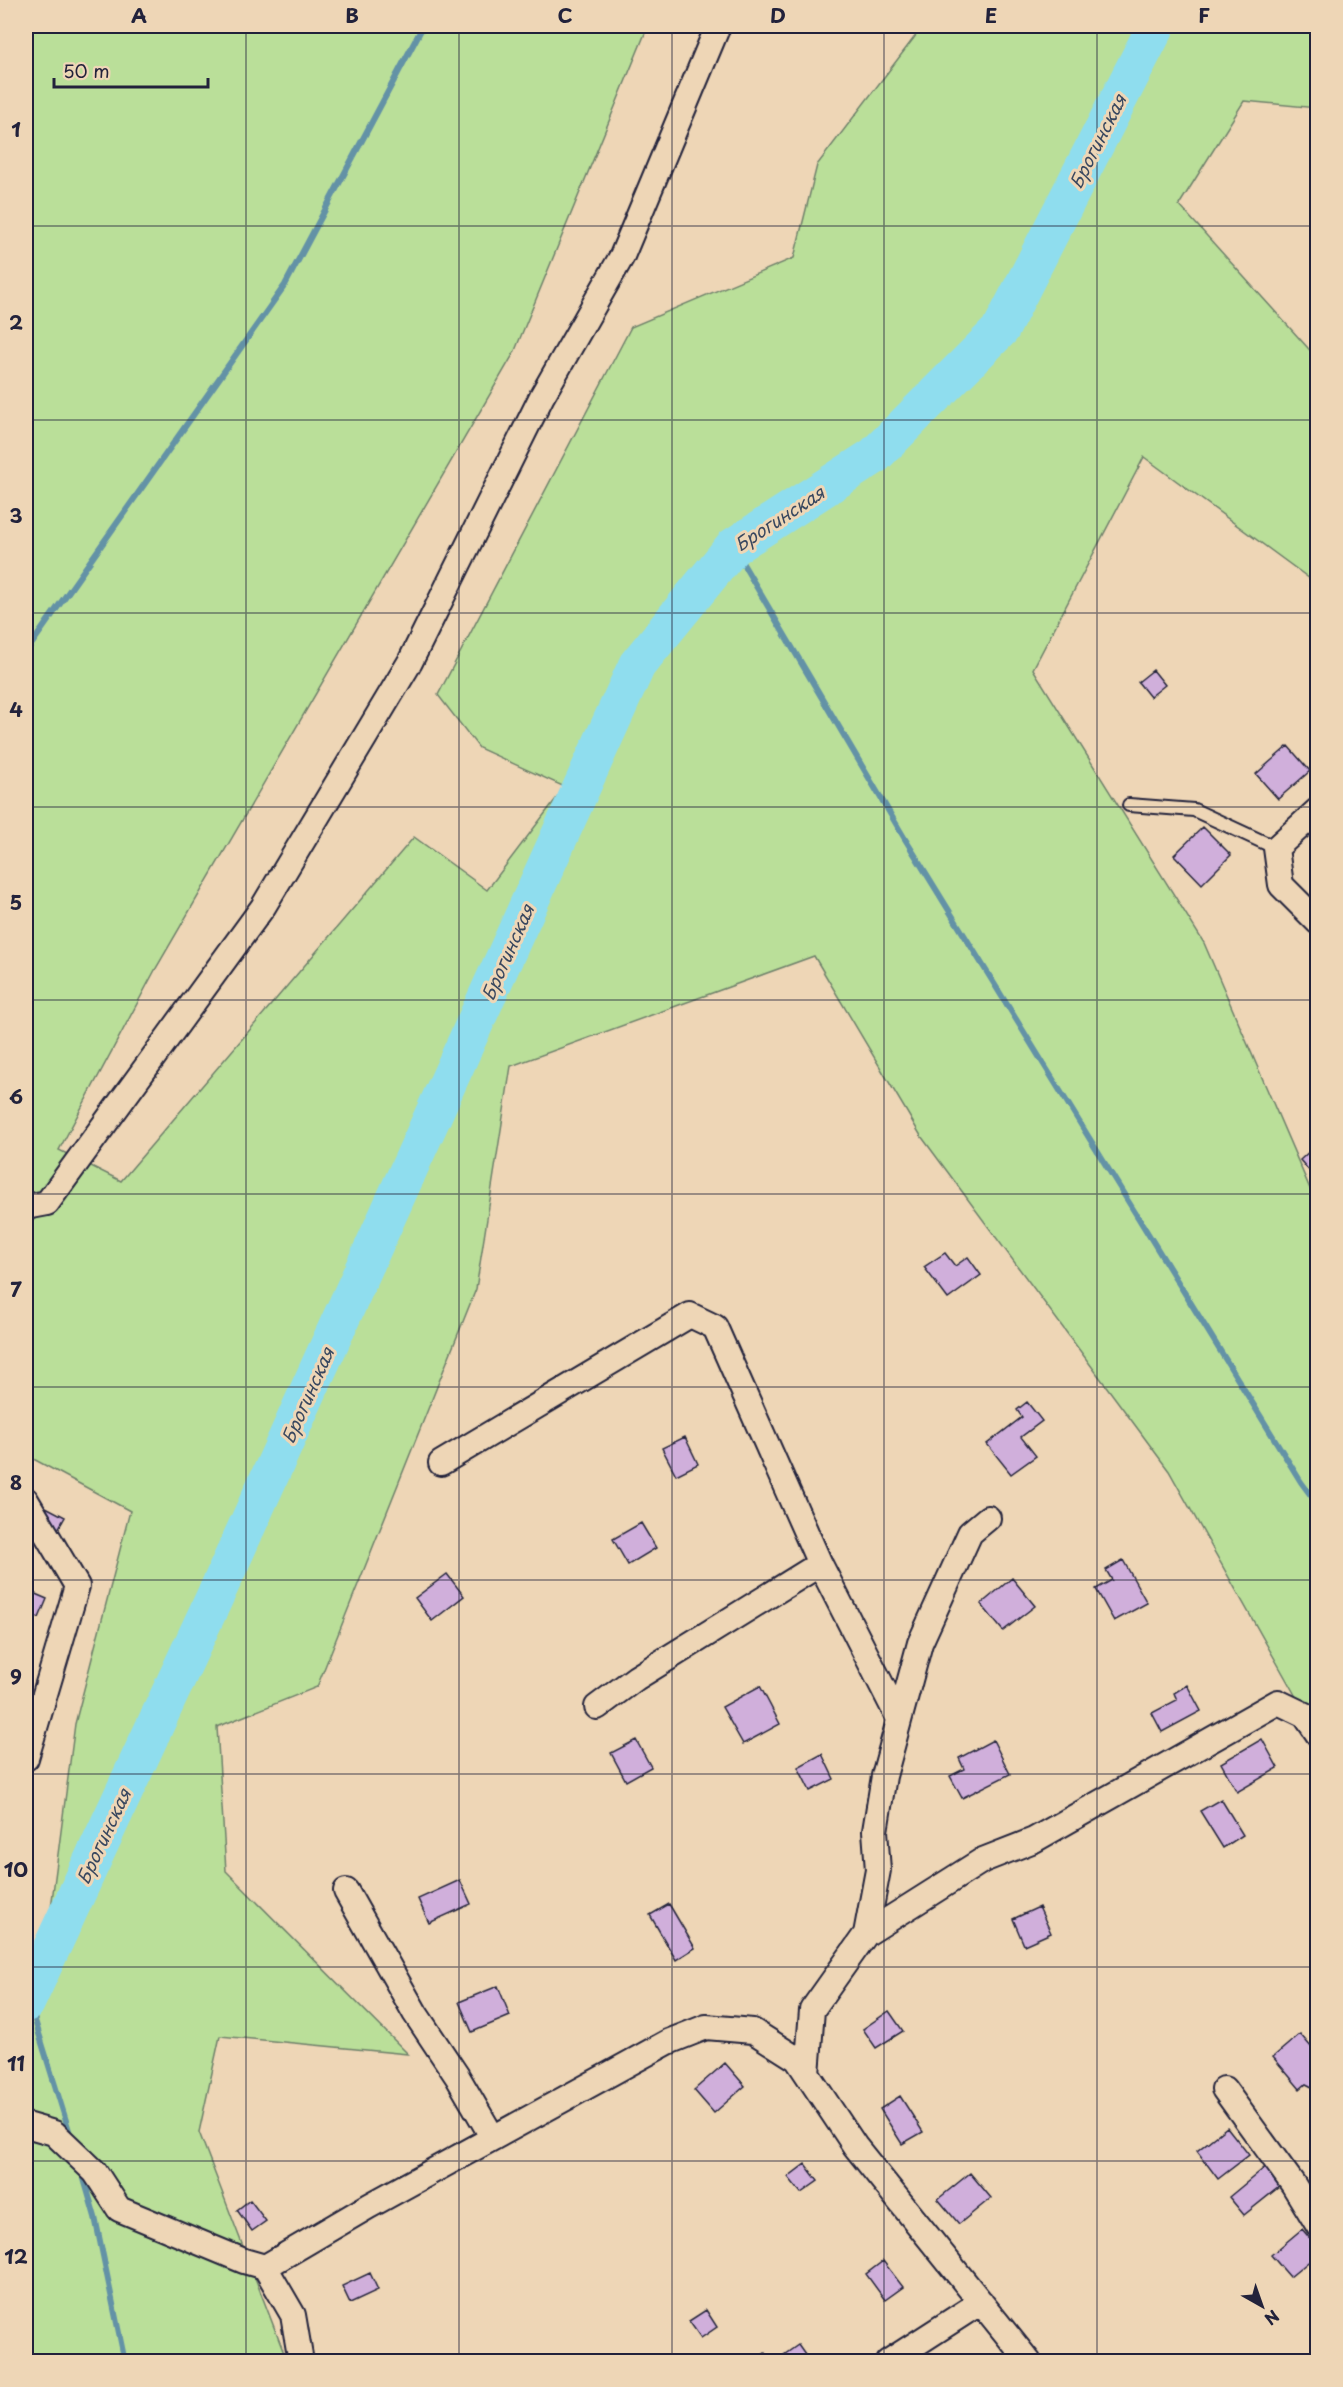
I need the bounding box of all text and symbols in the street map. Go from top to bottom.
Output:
text: A [131,0,147,30]
text: B [345,0,359,30]
text: C [557,0,573,30]
text: D [770,0,786,30]
text: E [985,0,997,30]
text: F [1198,0,1210,30]
scale bar [54,51,208,89]
text: 50 m [63,57,110,84]
water label: Брогинская [1062,88,1133,193]
text: 1 [11,114,21,144]
text: 2 [9,307,23,337]
water label: Брогинская [729,478,831,557]
text: 3 [9,500,23,530]
text: 4 [9,694,23,724]
text: 5 [10,887,22,917]
water label: Брогинская [474,898,541,1004]
text: 6 [9,1081,23,1111]
text: 7 [10,1274,22,1304]
water label: Брогинская [274,1341,341,1447]
text: 8 [10,1467,22,1497]
text: 9 [10,1661,22,1691]
water label: Брогинская [69,1783,138,1888]
text: 10 [4,1854,28,1884]
text: 11 [7,2048,25,2078]
text: 12 [4,2241,28,2271]
north arrow [1232,2276,1292,2336]
text: N [1260,2305,1285,2332]

